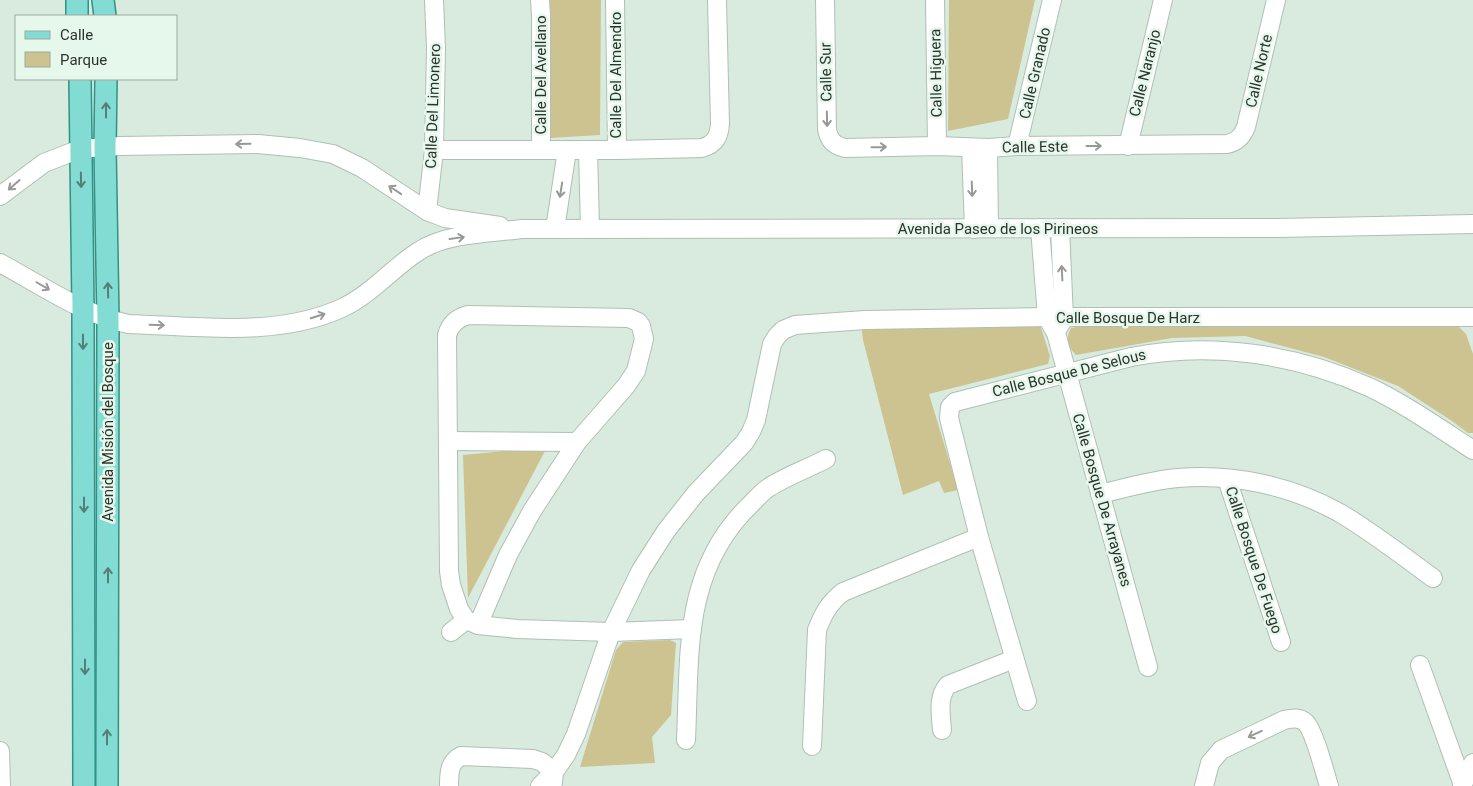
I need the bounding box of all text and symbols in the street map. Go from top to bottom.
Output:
street label: Calle Del Almendro [607,12,625,138]
legend [15,15,178,80]
street label: Calle Del Avellano [532,16,550,134]
street label: Calle Granado [1016,25,1054,121]
text: Calle [60,26,93,44]
street label: Calle Higuera [926,28,946,118]
street label: Calle Naranjo [1125,28,1165,118]
street label: Calle Norte [1242,33,1276,109]
street label: Calle Sur [816,42,836,102]
street label: Calle Del Limonero [422,43,444,169]
text: Parque [60,51,107,69]
one-way arrow [101,102,111,118]
one-way arrow [822,110,832,126]
street label: Calle Este [1002,137,1068,157]
one-way arrow [235,139,252,149]
one-way arrow [1086,141,1102,151]
one-way arrow [870,142,887,152]
one-way arrow [76,172,85,188]
one-way arrow [8,179,21,191]
one-way arrow [968,180,977,196]
one-way arrow [555,181,565,197]
one-way arrow [388,185,402,195]
street label: Avenida Paseo de los Pirineos [898,220,1098,238]
one-way arrow [449,232,465,242]
one-way arrow [1058,265,1067,281]
one-way arrow [35,281,50,291]
one-way arrow [103,282,113,298]
street label: Calle Bosque De Harz [1056,309,1200,327]
one-way arrow [309,311,325,321]
one-way arrow [148,320,164,330]
one-way arrow [78,334,88,350]
street label: Avenida Misión del Bosque [99,342,117,522]
street label: Calle Bosque De Selous [990,345,1148,401]
street label: Calle Bosque De Arrayanes [1069,411,1135,589]
street label: Calle Bosque De Fuego [1222,484,1286,636]
one-way arrow [79,496,89,513]
one-way arrow [103,567,113,584]
one-way arrow [80,659,90,675]
one-way arrow [102,730,112,746]
one-way arrow [1248,730,1263,739]

